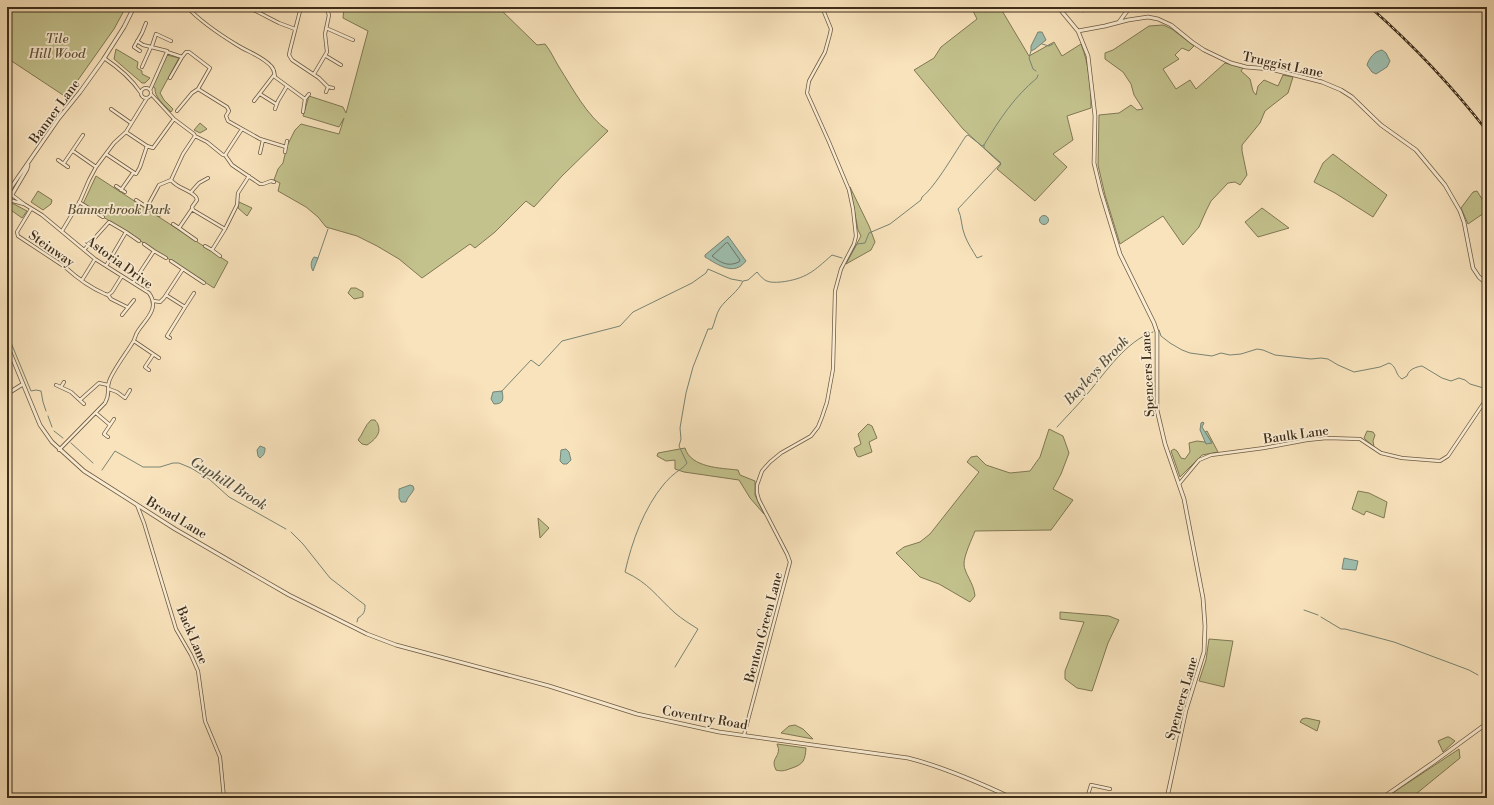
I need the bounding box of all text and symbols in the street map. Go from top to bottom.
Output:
park label: Tile Hill Wood [28,31,86,62]
street label: Truggist Lane [1241,49,1325,81]
street label: Banner Lane [26,76,84,148]
park label: Bannerbrook Park [66,202,171,218]
street label: Steinway [25,227,78,271]
street label: Astoria Drive [82,233,156,293]
street label: Spencers Lane [1138,330,1158,417]
water label: Bayleys Brook [1060,332,1133,410]
street label: Baulk Lane [1261,422,1330,448]
water label: Guphill Brook [187,453,270,515]
street label: Broad Lane [142,493,210,542]
street label: Benton Green Lane [741,570,787,685]
street label: Back Lane [172,603,212,667]
street label: Spencers Lane [1162,654,1202,742]
street label: Coventry Road [661,703,749,733]

